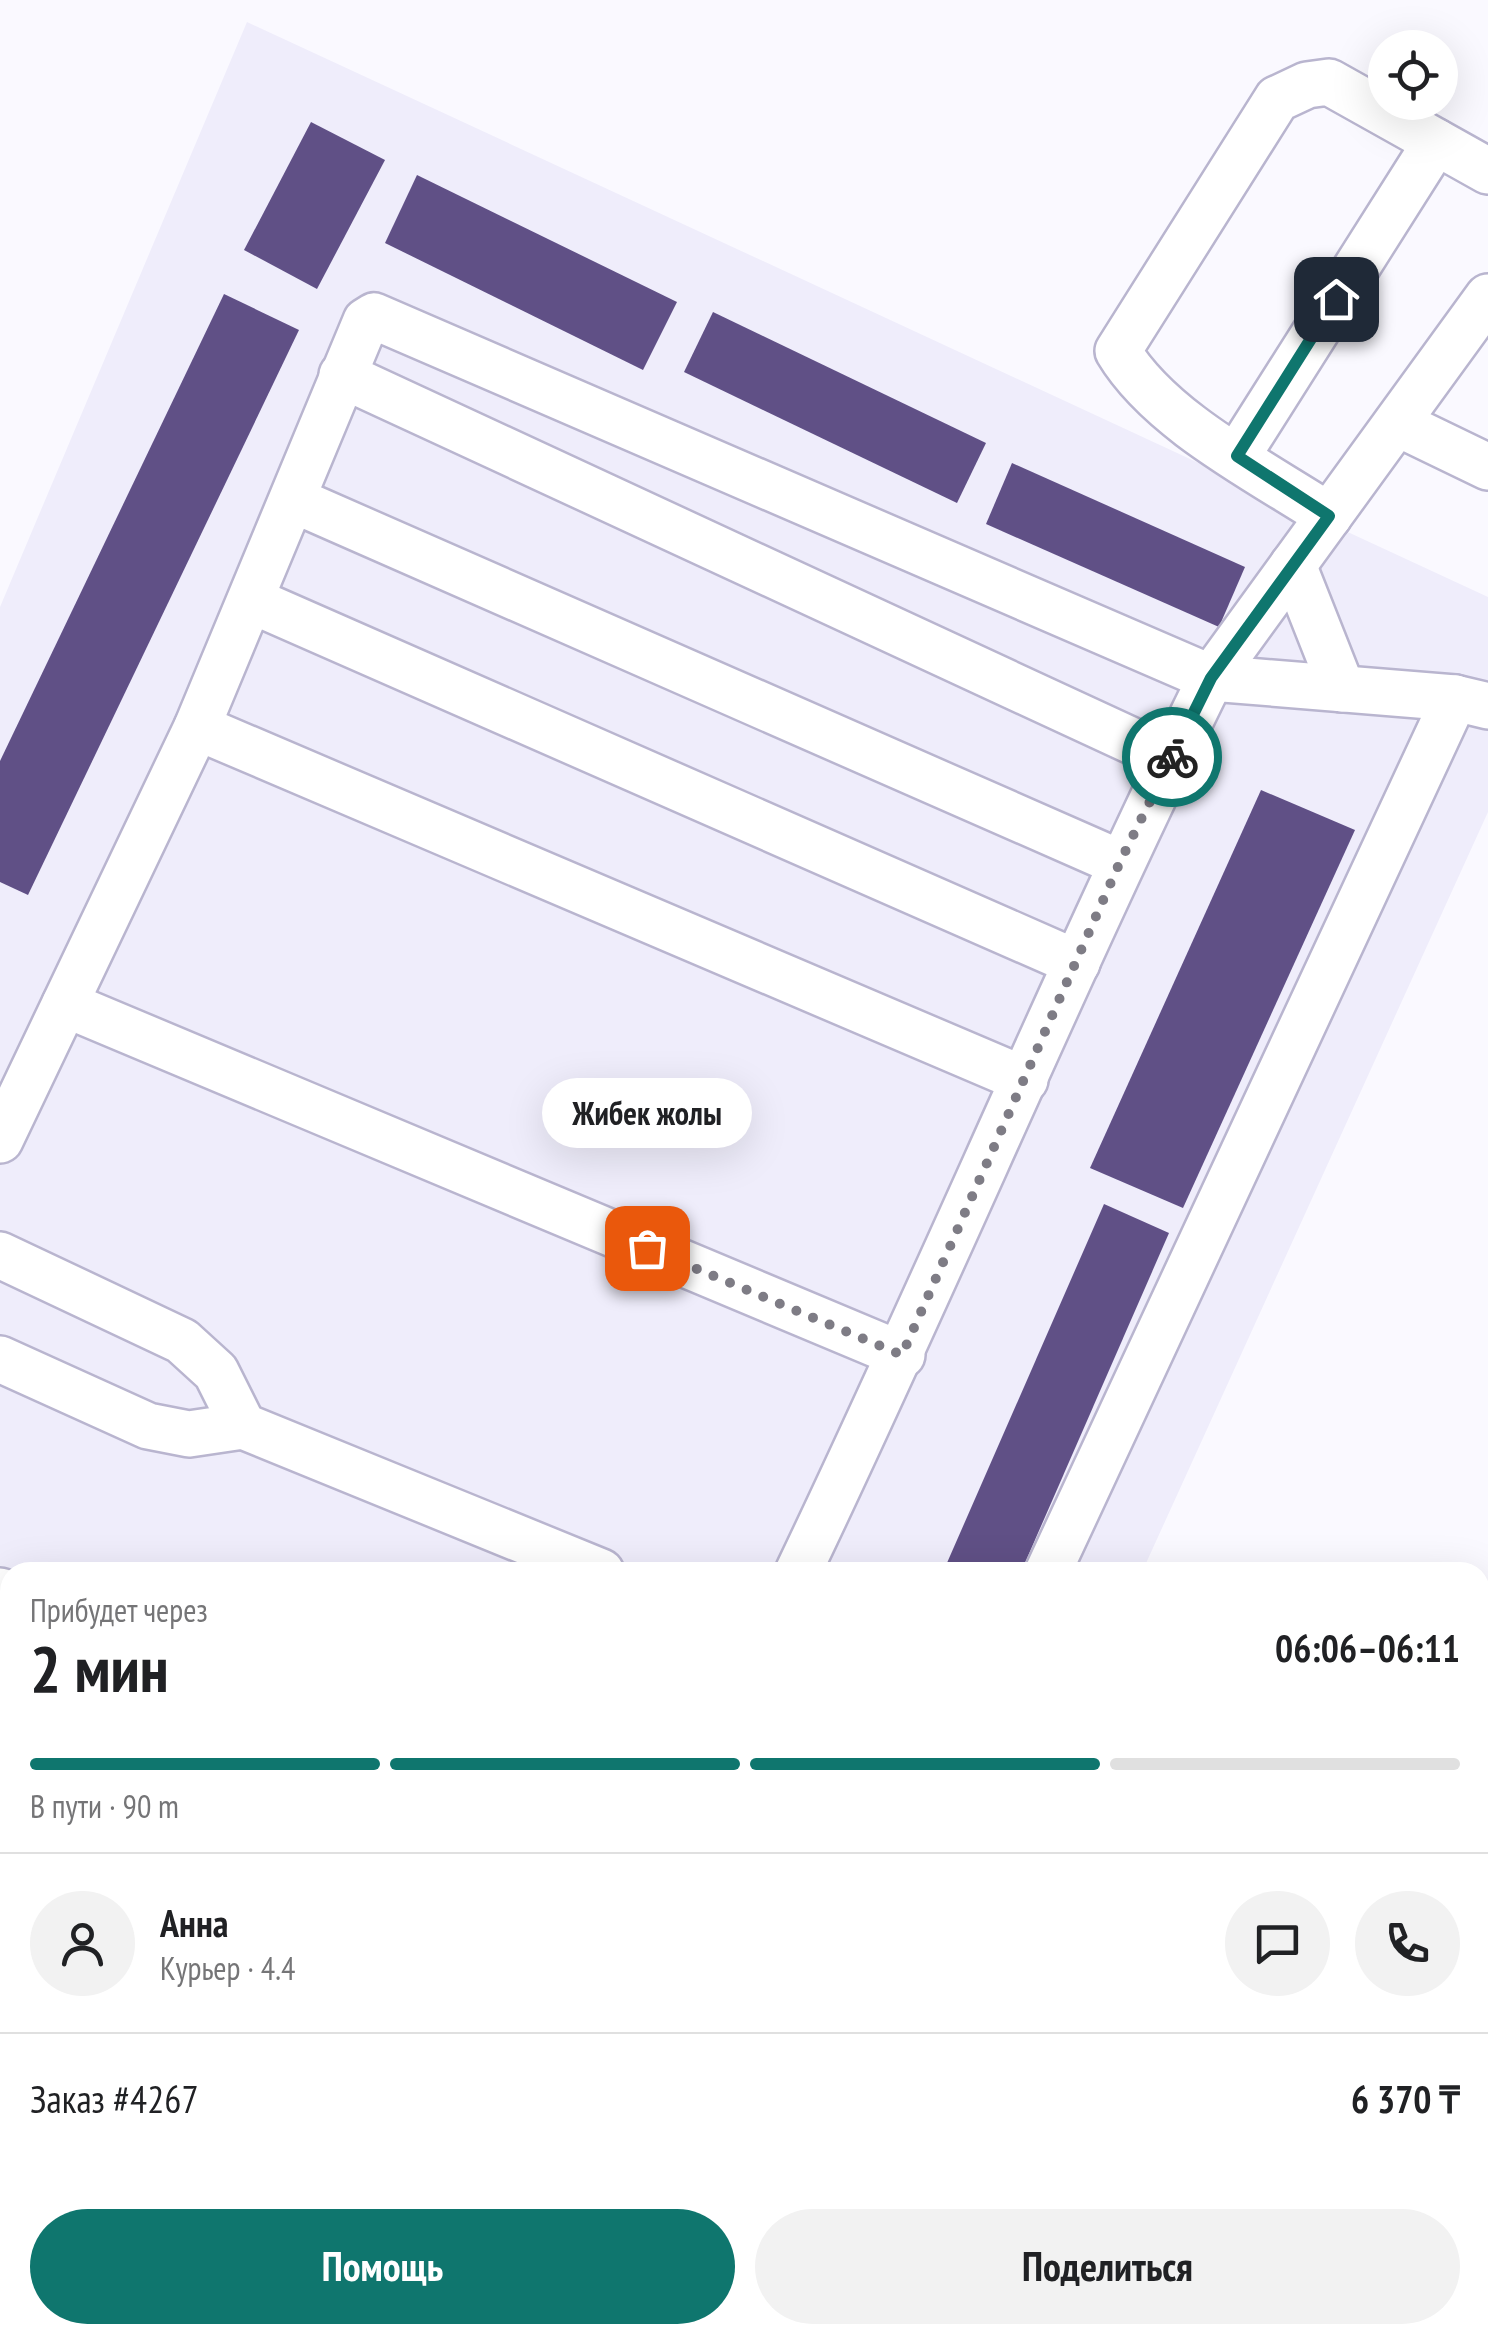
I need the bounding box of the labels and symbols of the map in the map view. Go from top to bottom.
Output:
pin [1294,257,1379,342]
courier [1122,707,1222,807]
callout: Жибек жолы [542,1078,752,1148]
pin [605,1206,690,1291]

